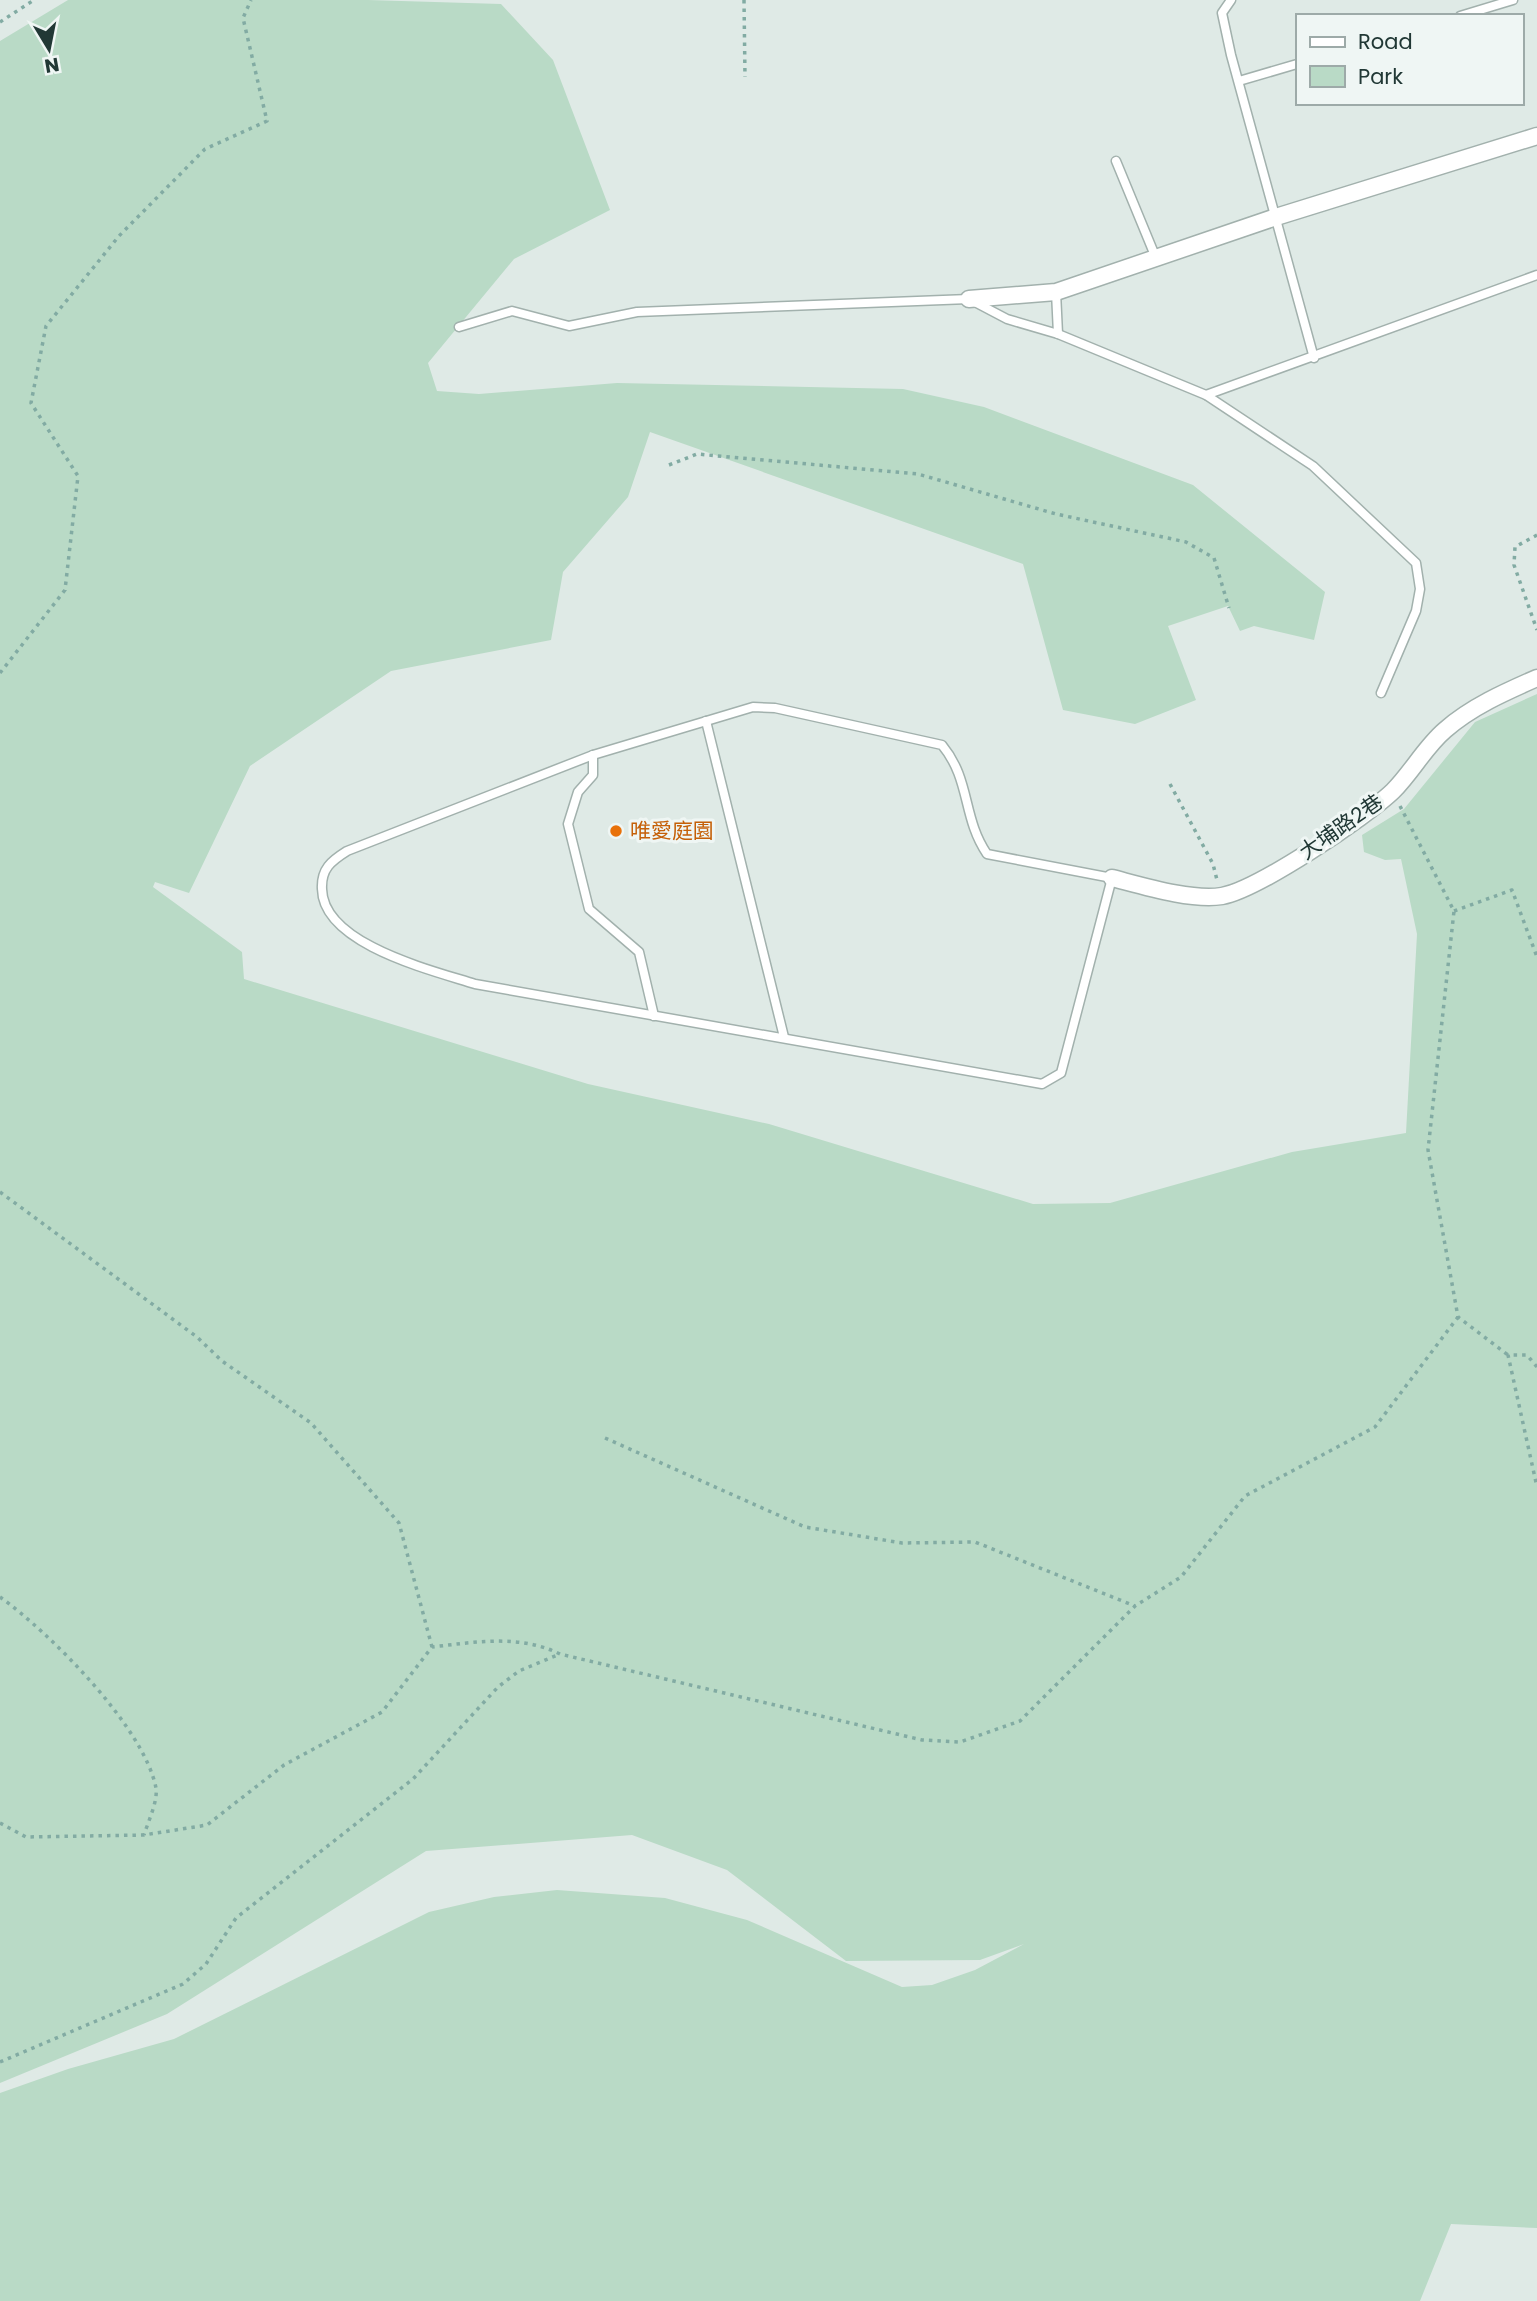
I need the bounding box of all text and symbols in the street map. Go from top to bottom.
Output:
north arrow [14,14,84,84]
legend [1296,14,1523,105]
text: Road [1358,27,1413,56]
text: N [42,51,61,80]
text: Park [1358,62,1403,91]
street label: 大埔路2巷 [1293,787,1388,866]
place label: 唯愛庭園 [630,816,714,845]
marker: 唯愛庭園 [608,823,624,839]

